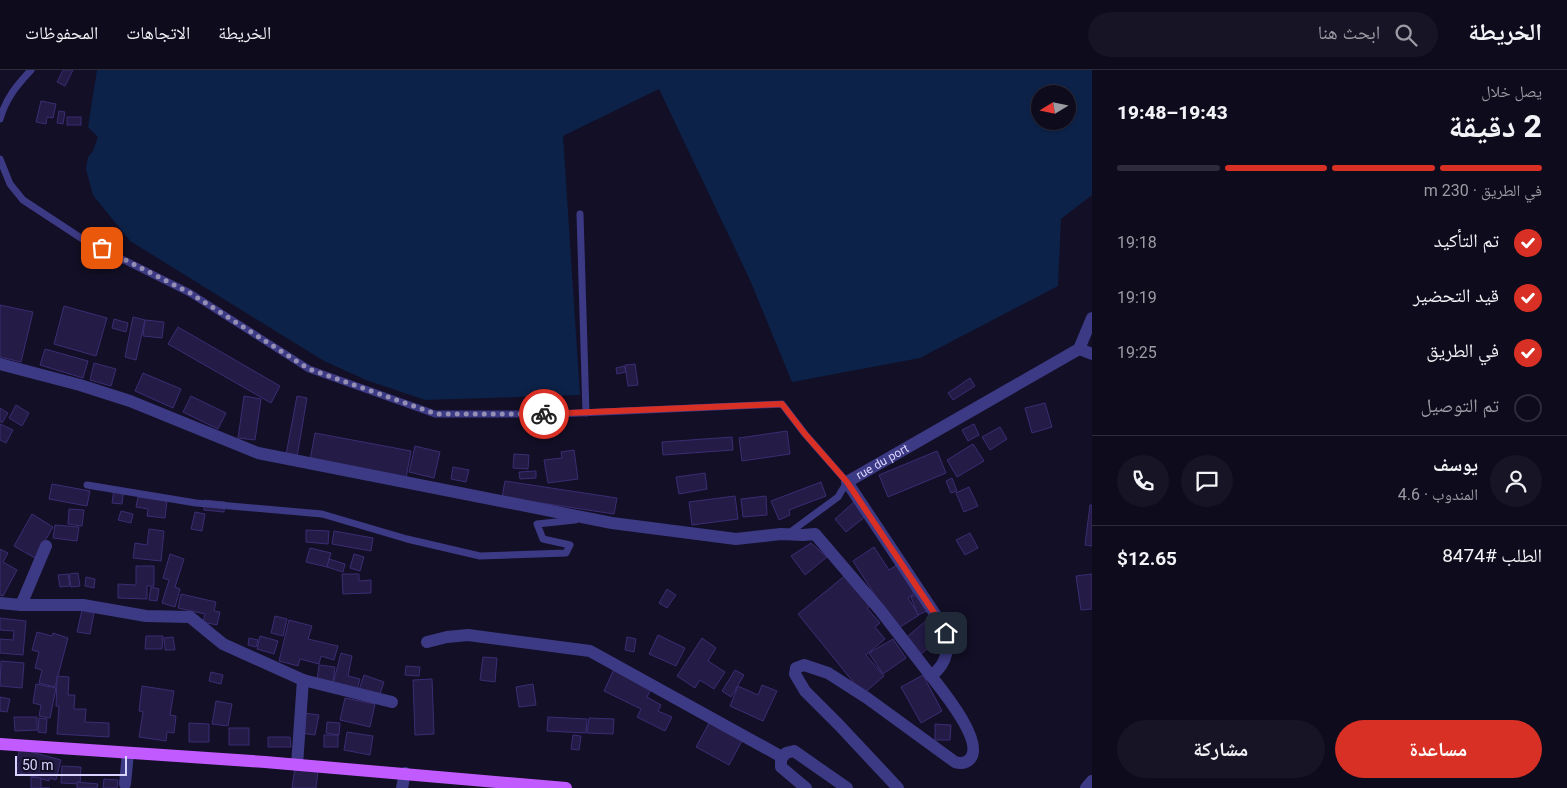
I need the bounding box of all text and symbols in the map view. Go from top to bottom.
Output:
search box [1088,12,1438,57]
text: الخريطة [1468,18,1542,46]
text: ابحث هنا [1318,21,1380,44]
icon: search [1392,21,1420,49]
text: المحفوظات [25,22,98,43]
text: الاتجاهات [126,22,190,43]
text: الخريطة [218,22,271,43]
text: يصل خلال [1481,82,1542,101]
north arrow [1031,85,1076,130]
map controls [1031,85,1076,130]
text: 19:43–19:48 [1117,101,1228,124]
text: 2 دقيقة [1448,107,1542,145]
text: في الطريق · 230 m [1424,181,1542,200]
pin [81,227,123,269]
text: تم التأكيد [1434,229,1499,252]
icon: check [1514,229,1542,257]
text: 19:18 [1117,233,1157,252]
icon: bag [88,234,116,262]
text: قيد التحضير [1413,284,1499,307]
icon: check [1514,284,1542,312]
text: 19:19 [1117,288,1157,307]
text: في الطريق [1426,339,1499,362]
icon: check [1514,339,1542,367]
text: 19:25 [1117,343,1157,362]
courier [519,389,569,439]
text: تم التوصيل [1420,394,1499,417]
icon: bike [530,400,558,428]
street label: rue du port [854,441,911,482]
text: يوسف [1433,453,1478,476]
button: phone [1117,455,1169,507]
button: chat [1181,455,1233,507]
button: person [1490,455,1542,507]
text: المندوب · 4.6 [1398,485,1478,504]
text: الطلب #8474 [1442,544,1542,567]
text: $12.65 [1117,547,1177,570]
pin [925,612,967,654]
icon: home [932,619,960,647]
button: مشاركة [1117,720,1325,778]
button: مساعدة [1335,720,1542,778]
scale bar [15,753,128,776]
text: 50 m [22,757,54,773]

